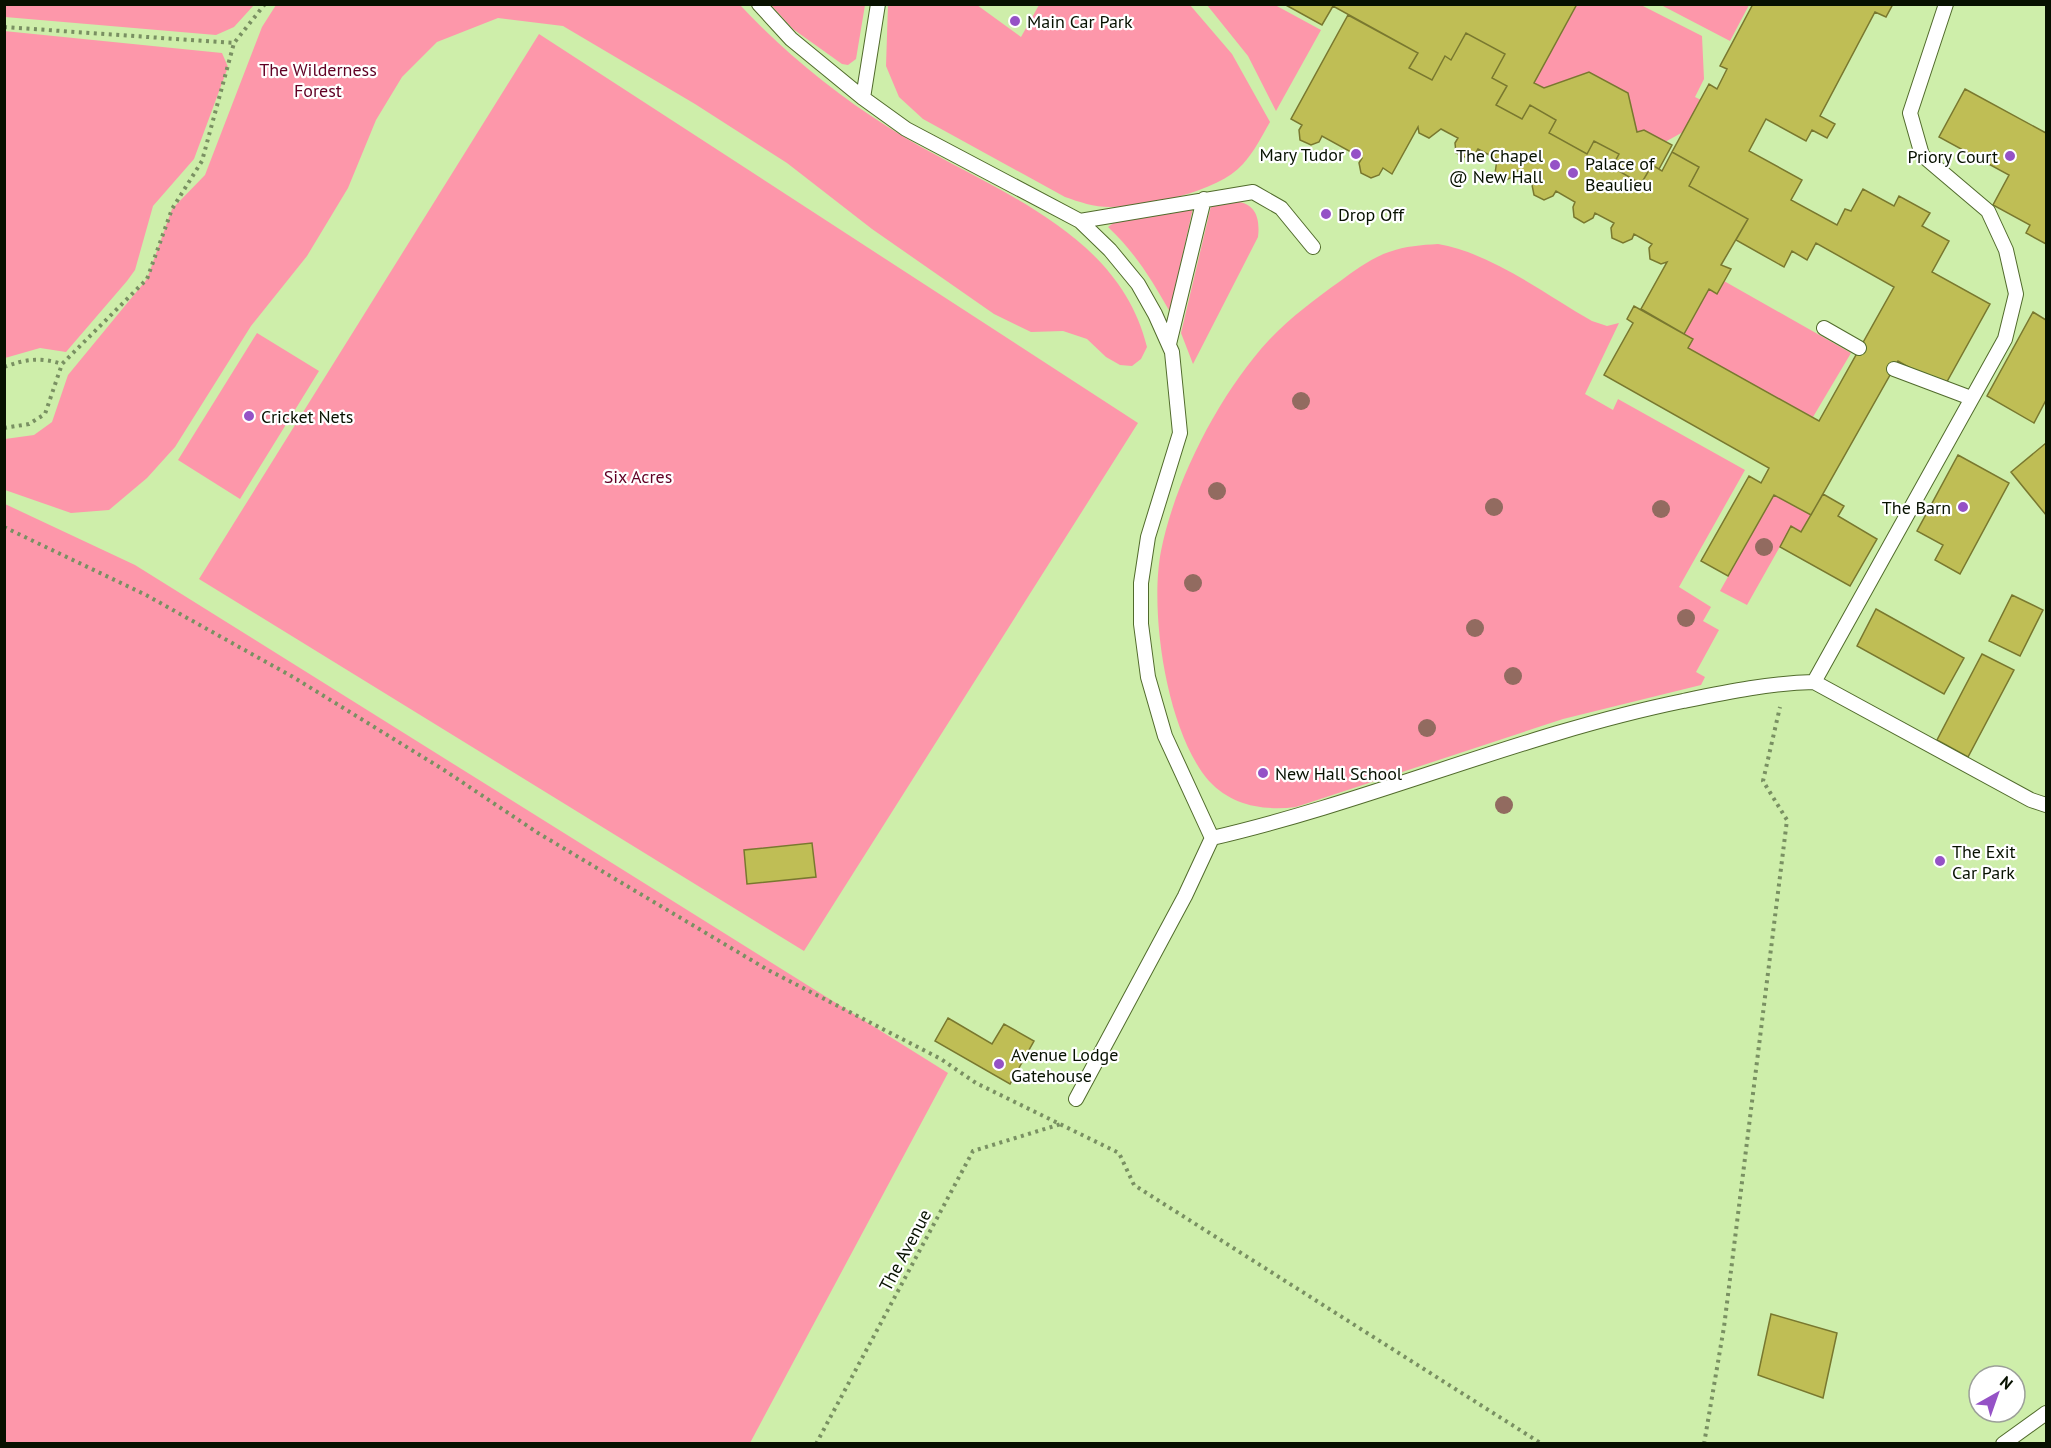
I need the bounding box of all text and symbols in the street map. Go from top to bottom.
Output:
place label: Main Car Park [1027,10,1133,33]
marker: Main Car Park [1008,14,1022,28]
park label: The Wilderness Forest [259,58,377,102]
place label: Mary Tudor [1259,143,1344,166]
place label: The Chapel @ New Hall [1449,144,1544,188]
place label: Priory Court [1908,145,1998,168]
marker: Mary Tudor [1349,147,1363,161]
marker: Priory Court [2003,149,2017,163]
place label: Palace of Beaulieu [1585,152,1656,196]
marker: The Chapel @ New Hall [1548,158,1562,172]
marker: Palace of Beaulieu [1566,166,1580,180]
place label: Drop Off [1338,203,1405,226]
marker: Drop Off [1319,207,1333,221]
place label: Cricket Nets [261,405,353,428]
marker: Cricket Nets [242,409,256,423]
park label: Six Acres [604,465,672,488]
place label: The Barn [1882,496,1951,519]
marker: The Barn [1956,500,1970,514]
place label: New Hall School [1275,762,1403,785]
marker: New Hall School [1256,766,1270,780]
place label: The Exit Car Park [1952,840,2016,884]
marker: The Exit Car Park [1933,854,1947,868]
place label: Avenue Lodge Gatehouse [1011,1043,1118,1087]
marker: Avenue Lodge Gatehouse [992,1057,1006,1071]
street label: The Avenue [874,1205,936,1295]
north arrow [1967,1364,2027,1424]
text: N [1996,1371,2017,1394]

